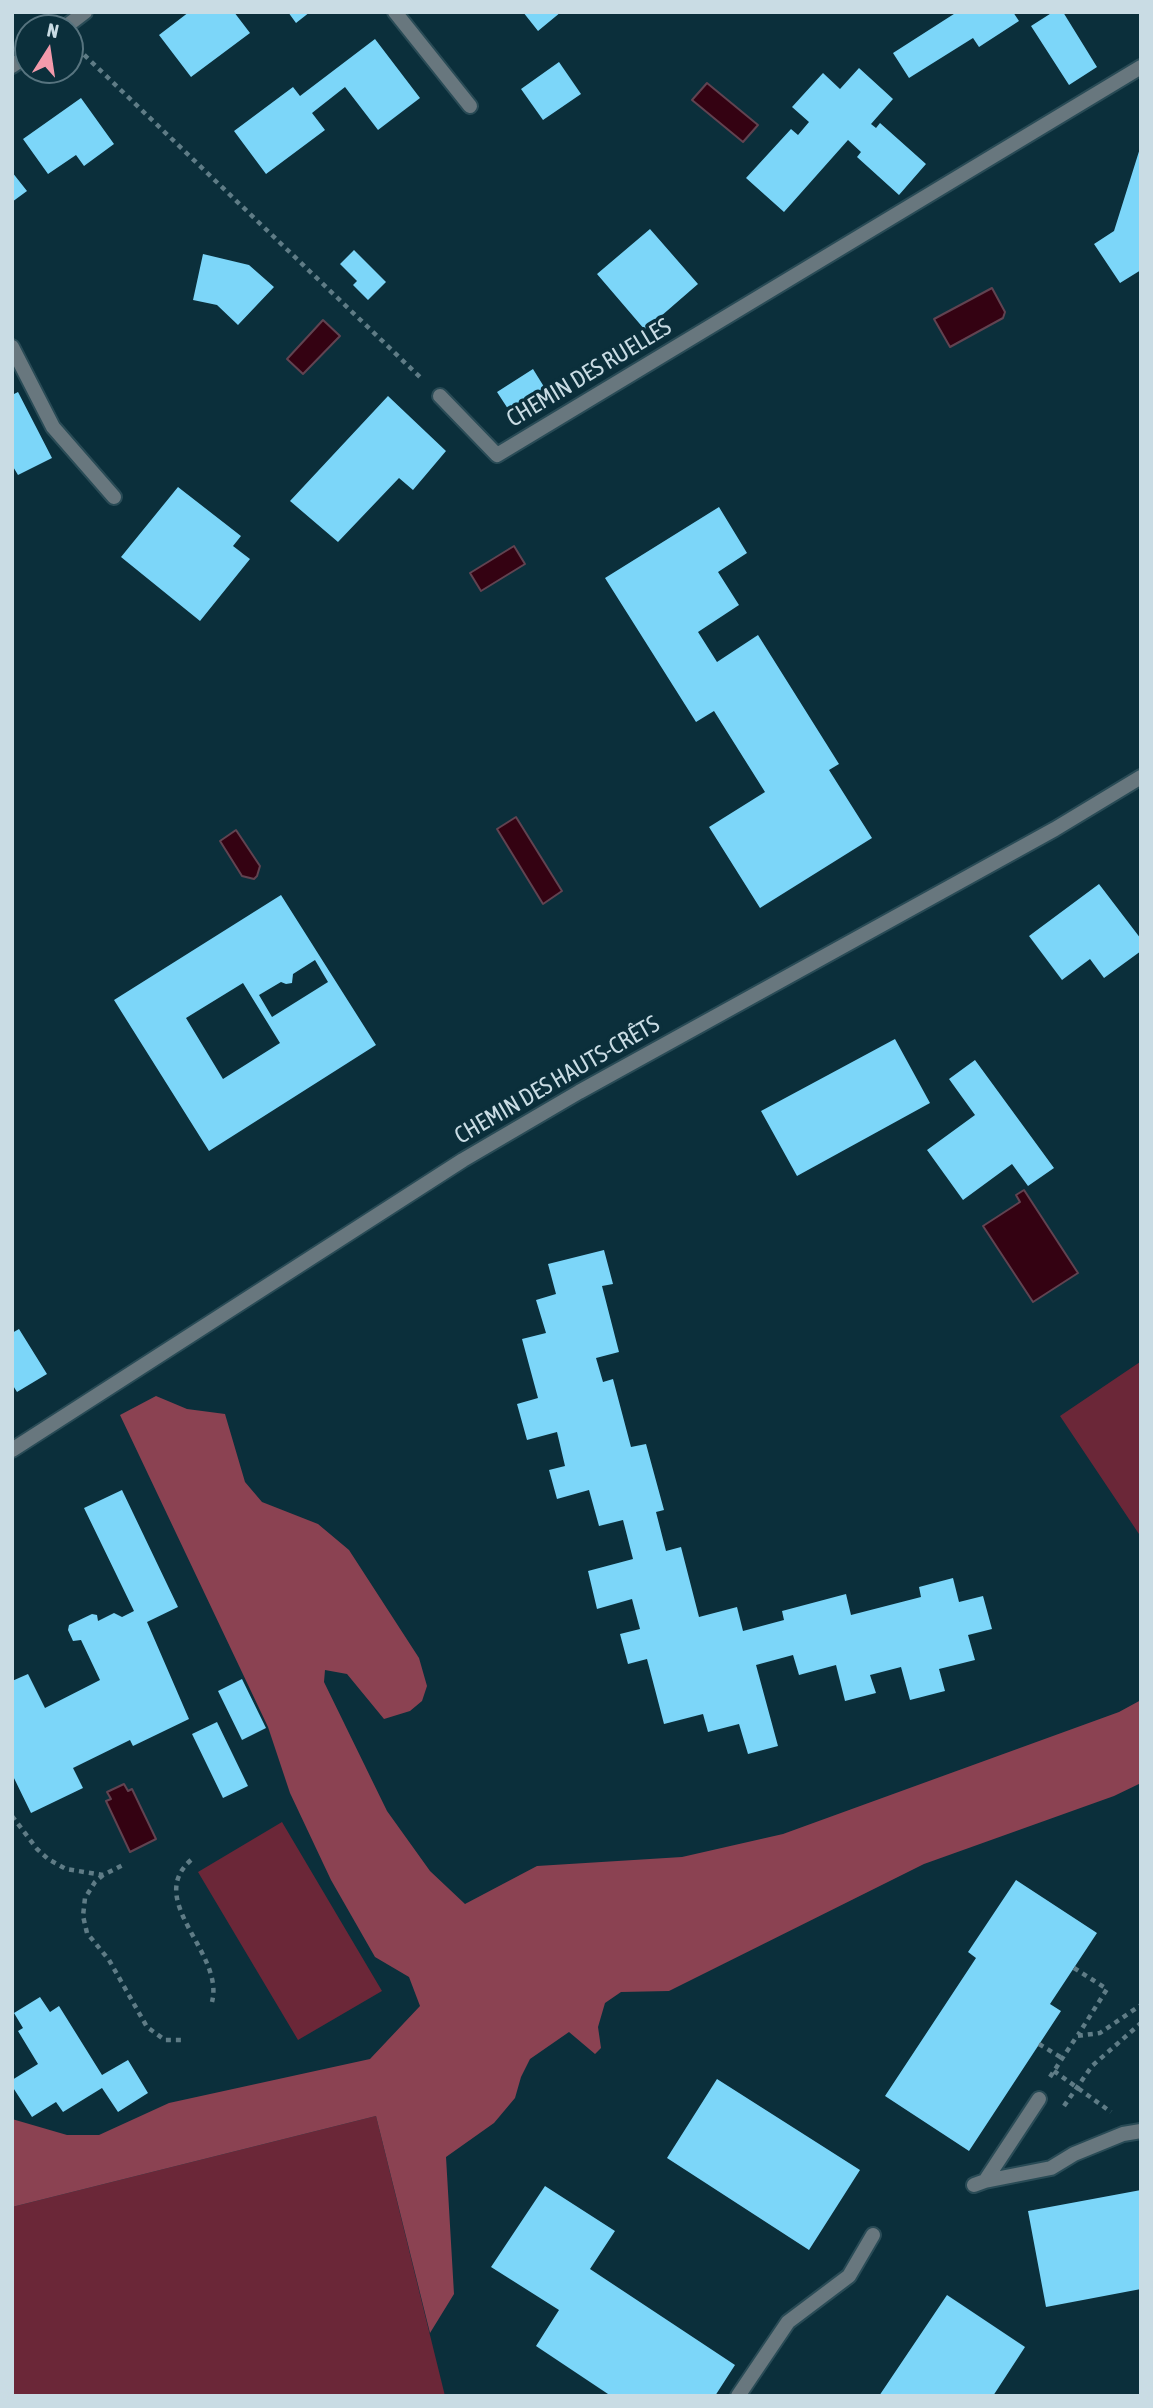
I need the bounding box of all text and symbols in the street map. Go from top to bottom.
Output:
north arrow [14,14,84,84]
text: N [45,18,61,42]
street label: CHEMIN DES RUELLES [501,313,677,433]
street label: CHEMIN DES HAUTS-CRÊTS [449,1010,665,1150]

